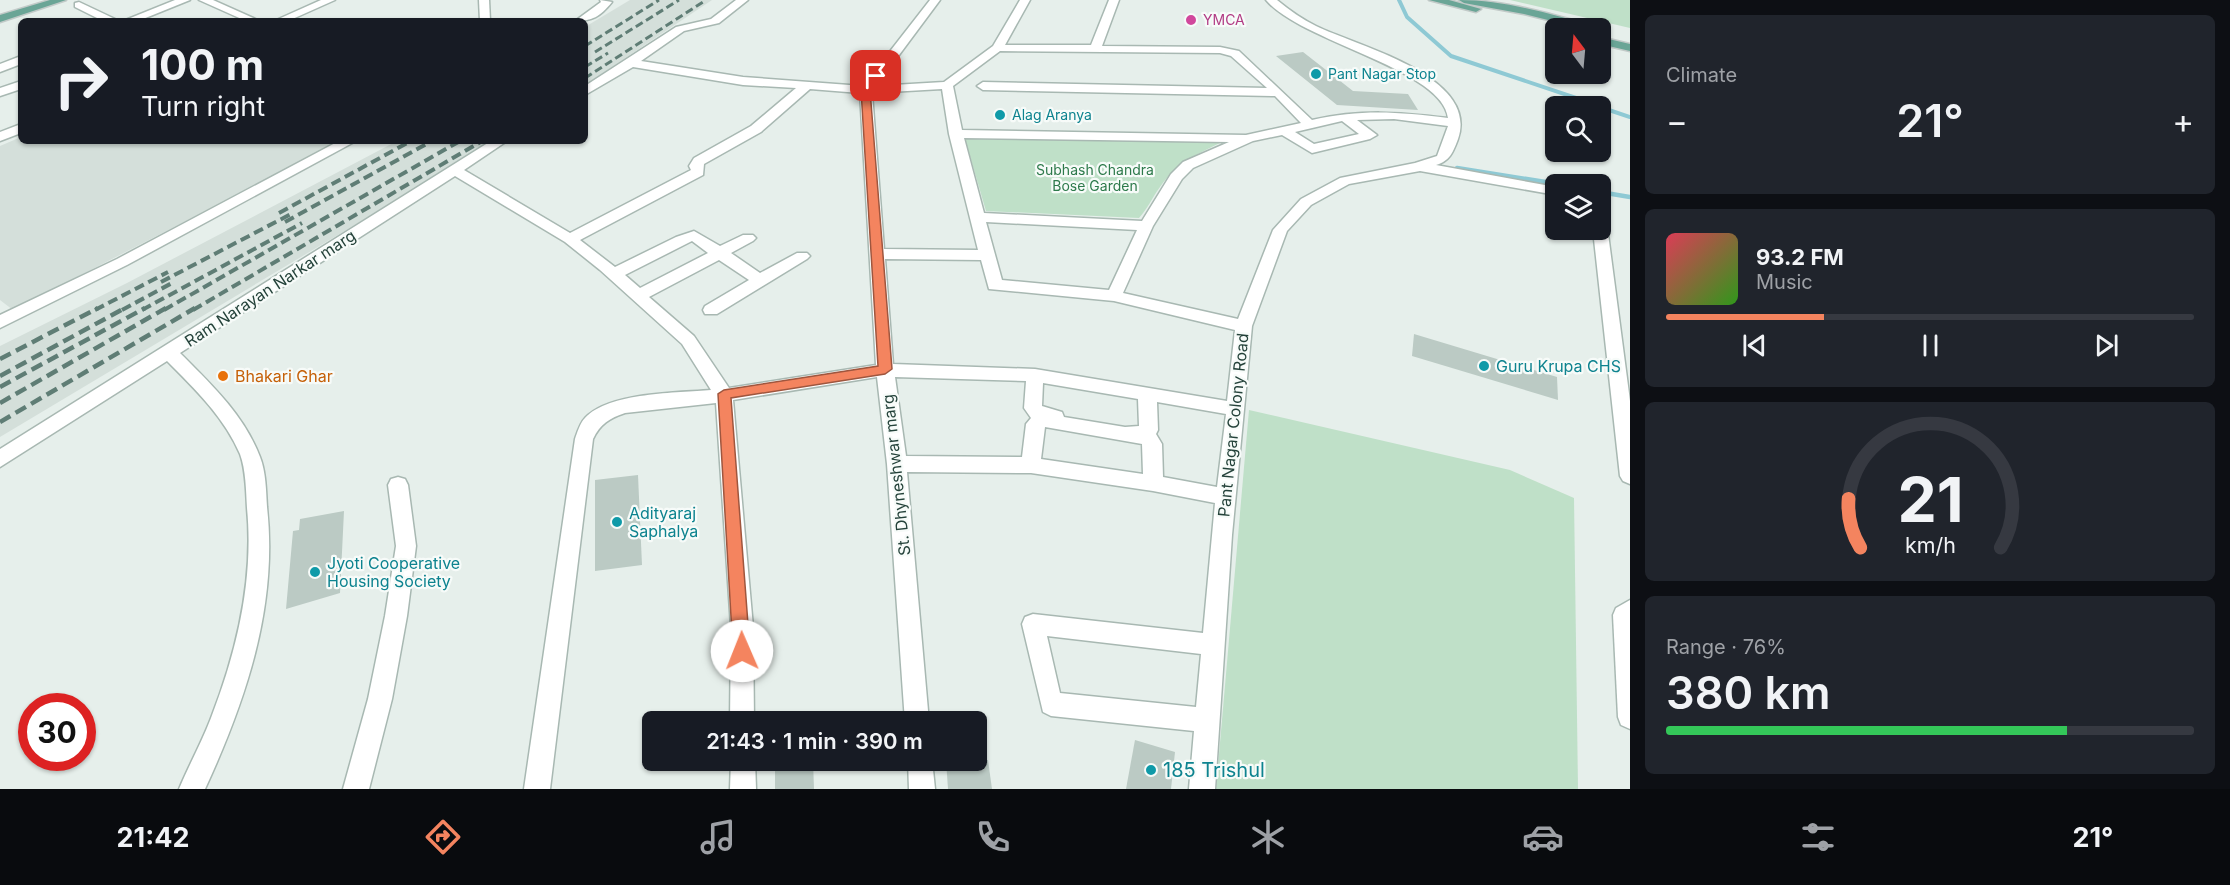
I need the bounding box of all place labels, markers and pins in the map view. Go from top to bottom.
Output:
place label: YMCA [1203,11,1245,28]
marker: YMCA [1184,13,1198,27]
pin [850,50,901,101]
place label: Pant Nagar Stop [1328,65,1436,82]
marker: Pant Nagar Stop [1309,67,1323,81]
place label: Alag Aranya [1012,106,1092,123]
marker: Alag Aranya [993,108,1007,122]
place label: Guru Krupa CHS [1496,356,1621,376]
marker: Guru Krupa CHS [1477,359,1491,373]
place label: Bhakari Ghar [235,366,333,386]
marker: Bhakari Ghar [216,369,230,383]
place label: Adityaraj Saphalya [629,503,698,541]
marker: Adityaraj Saphalya [610,515,624,529]
place label: Jyoti Cooperative Housing Society [327,553,460,591]
marker: Jyoti Cooperative Housing Society [308,565,322,579]
place label: 185 Trishul [1163,758,1265,782]
marker: 185 Trishul [1144,763,1158,777]

